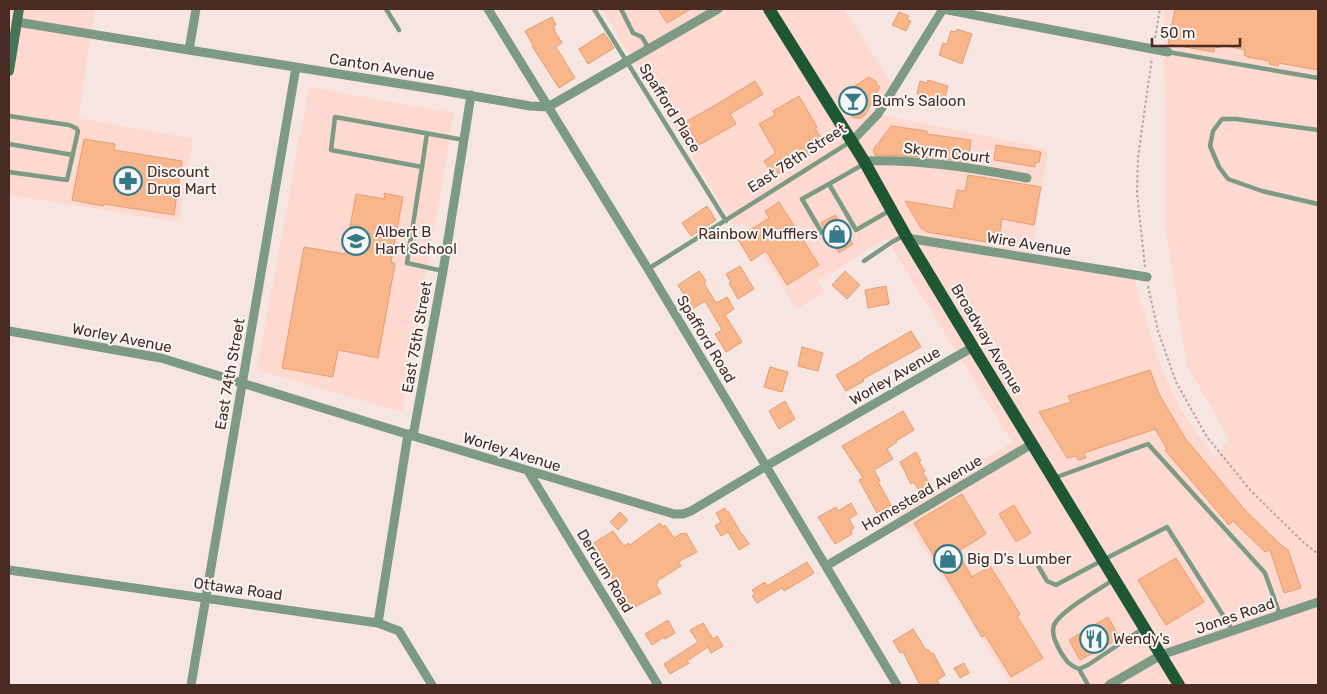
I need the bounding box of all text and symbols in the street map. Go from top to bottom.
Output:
scale bar [1152,15,1240,47]
text: 50 m [1160,24,1195,42]
street label: Canton Avenue [328,50,436,84]
street label: Spafford Place [635,60,705,156]
bar icon: Bum's Saloon [838,86,868,116]
place label: Bum's Saloon [872,92,966,110]
street label: East 78th Street [744,119,850,197]
street label: Skyrm Court [903,139,992,167]
place label: Discount Drug Mart [147,163,217,198]
pharmacy icon: Discount Drug Mart [113,166,143,196]
shop icon: Rainbow Mufflers [822,219,852,249]
place label: Albert B Hart School [375,223,457,258]
place label: Rainbow Mufflers [698,225,818,243]
school or university icon: Albert B Hart School [341,226,371,256]
street label: Wire Avenue [985,228,1073,260]
street label: East 75th Street [398,280,436,394]
street label: Broadway Avenue [947,281,1027,397]
street label: Spafford Road [673,292,739,386]
street label: East 74th Street [211,317,249,431]
street label: Worley Avenue [70,319,174,357]
street label: Worley Avenue [847,343,943,409]
street label: Worley Avenue [461,429,563,475]
street label: Homestead Avenue [859,451,985,535]
street label: Dercum Road [573,526,637,616]
shop icon: Big D's Lumber [933,544,963,574]
place label: Big D's Lumber [967,550,1072,568]
street label: Ottawa Road [192,574,284,604]
street label: Jones Road [1193,594,1277,638]
restaurant icon: Wendy's [1079,624,1109,654]
place label: Wendy's [1113,630,1170,648]

